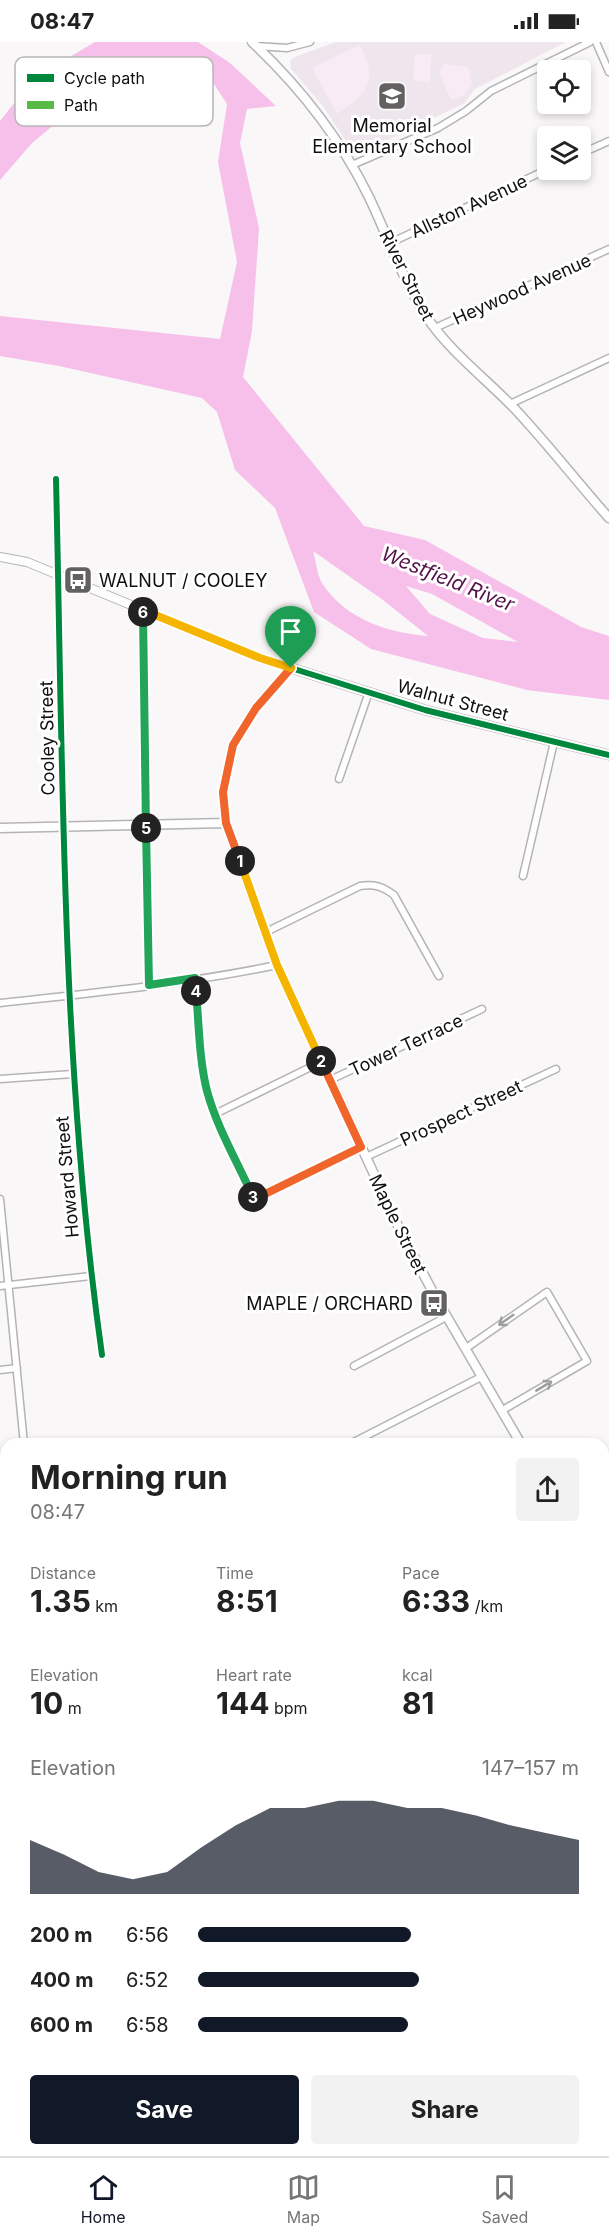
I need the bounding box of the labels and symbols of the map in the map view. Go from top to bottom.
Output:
legend [15,57,213,126]
text: Cycle path [64,68,145,88]
school or university icon: Memorial Elementary School [376,80,408,112]
text: Path [64,95,98,115]
place label: Memorial Elementary School [312,115,472,157]
street label: Allston Avenue [407,170,531,242]
street label: River Street [375,226,439,324]
street label: Heywood Avenue [450,249,594,329]
water label: Westfield River [378,541,518,617]
bus stop icon: WALNUT / COOLEY [62,564,94,596]
place label: WALNUT / COOLEY [99,570,267,591]
pin: 6 [128,597,158,627]
pin [265,606,316,668]
street label: Walnut Street [395,675,511,725]
street label: Cooley Street [35,680,59,796]
pin: 5 [131,813,161,843]
pin: 1 [225,846,255,876]
pin: 4 [181,976,211,1006]
street label: Tower Terrace [346,1010,466,1080]
pin: 2 [306,1046,336,1076]
street label: Prospect Street [397,1076,525,1150]
street label: Howard Street [51,1115,83,1239]
street label: Maple Street [365,1171,431,1277]
pin: 3 [238,1182,268,1212]
bus stop icon: MAPLE / ORCHARD [418,1287,450,1319]
place label: MAPLE / ORCHARD [246,1293,413,1314]
one-way arrow [498,1314,515,1326]
one-way arrow [535,1380,552,1392]

